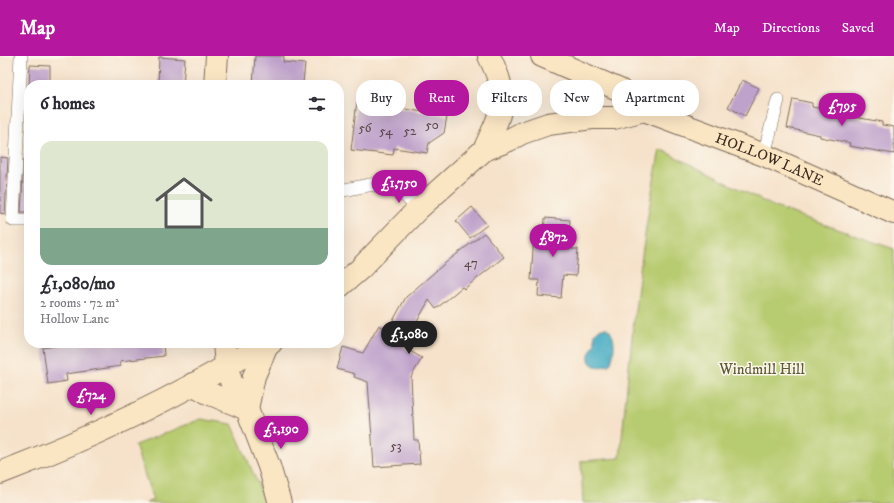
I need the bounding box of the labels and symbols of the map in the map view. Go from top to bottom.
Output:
pin: £795 [818,93,866,127]
house number: 50 [425,117,439,133]
house number: 56 [358,120,373,136]
house number: 54 [379,123,393,139]
house number: 52 [404,123,417,139]
street label: HOLLOW LANE [713,129,827,190]
pin: £1,750 [366,170,432,204]
pin: £872 [529,224,577,258]
house number: 47 [464,255,478,271]
pin: £1,080 [376,321,442,355]
park label: Windmill Hill [718,360,805,379]
pin: £724 [67,382,115,416]
pin: £1,190 [248,416,314,450]
house number: 53 [390,438,402,454]

